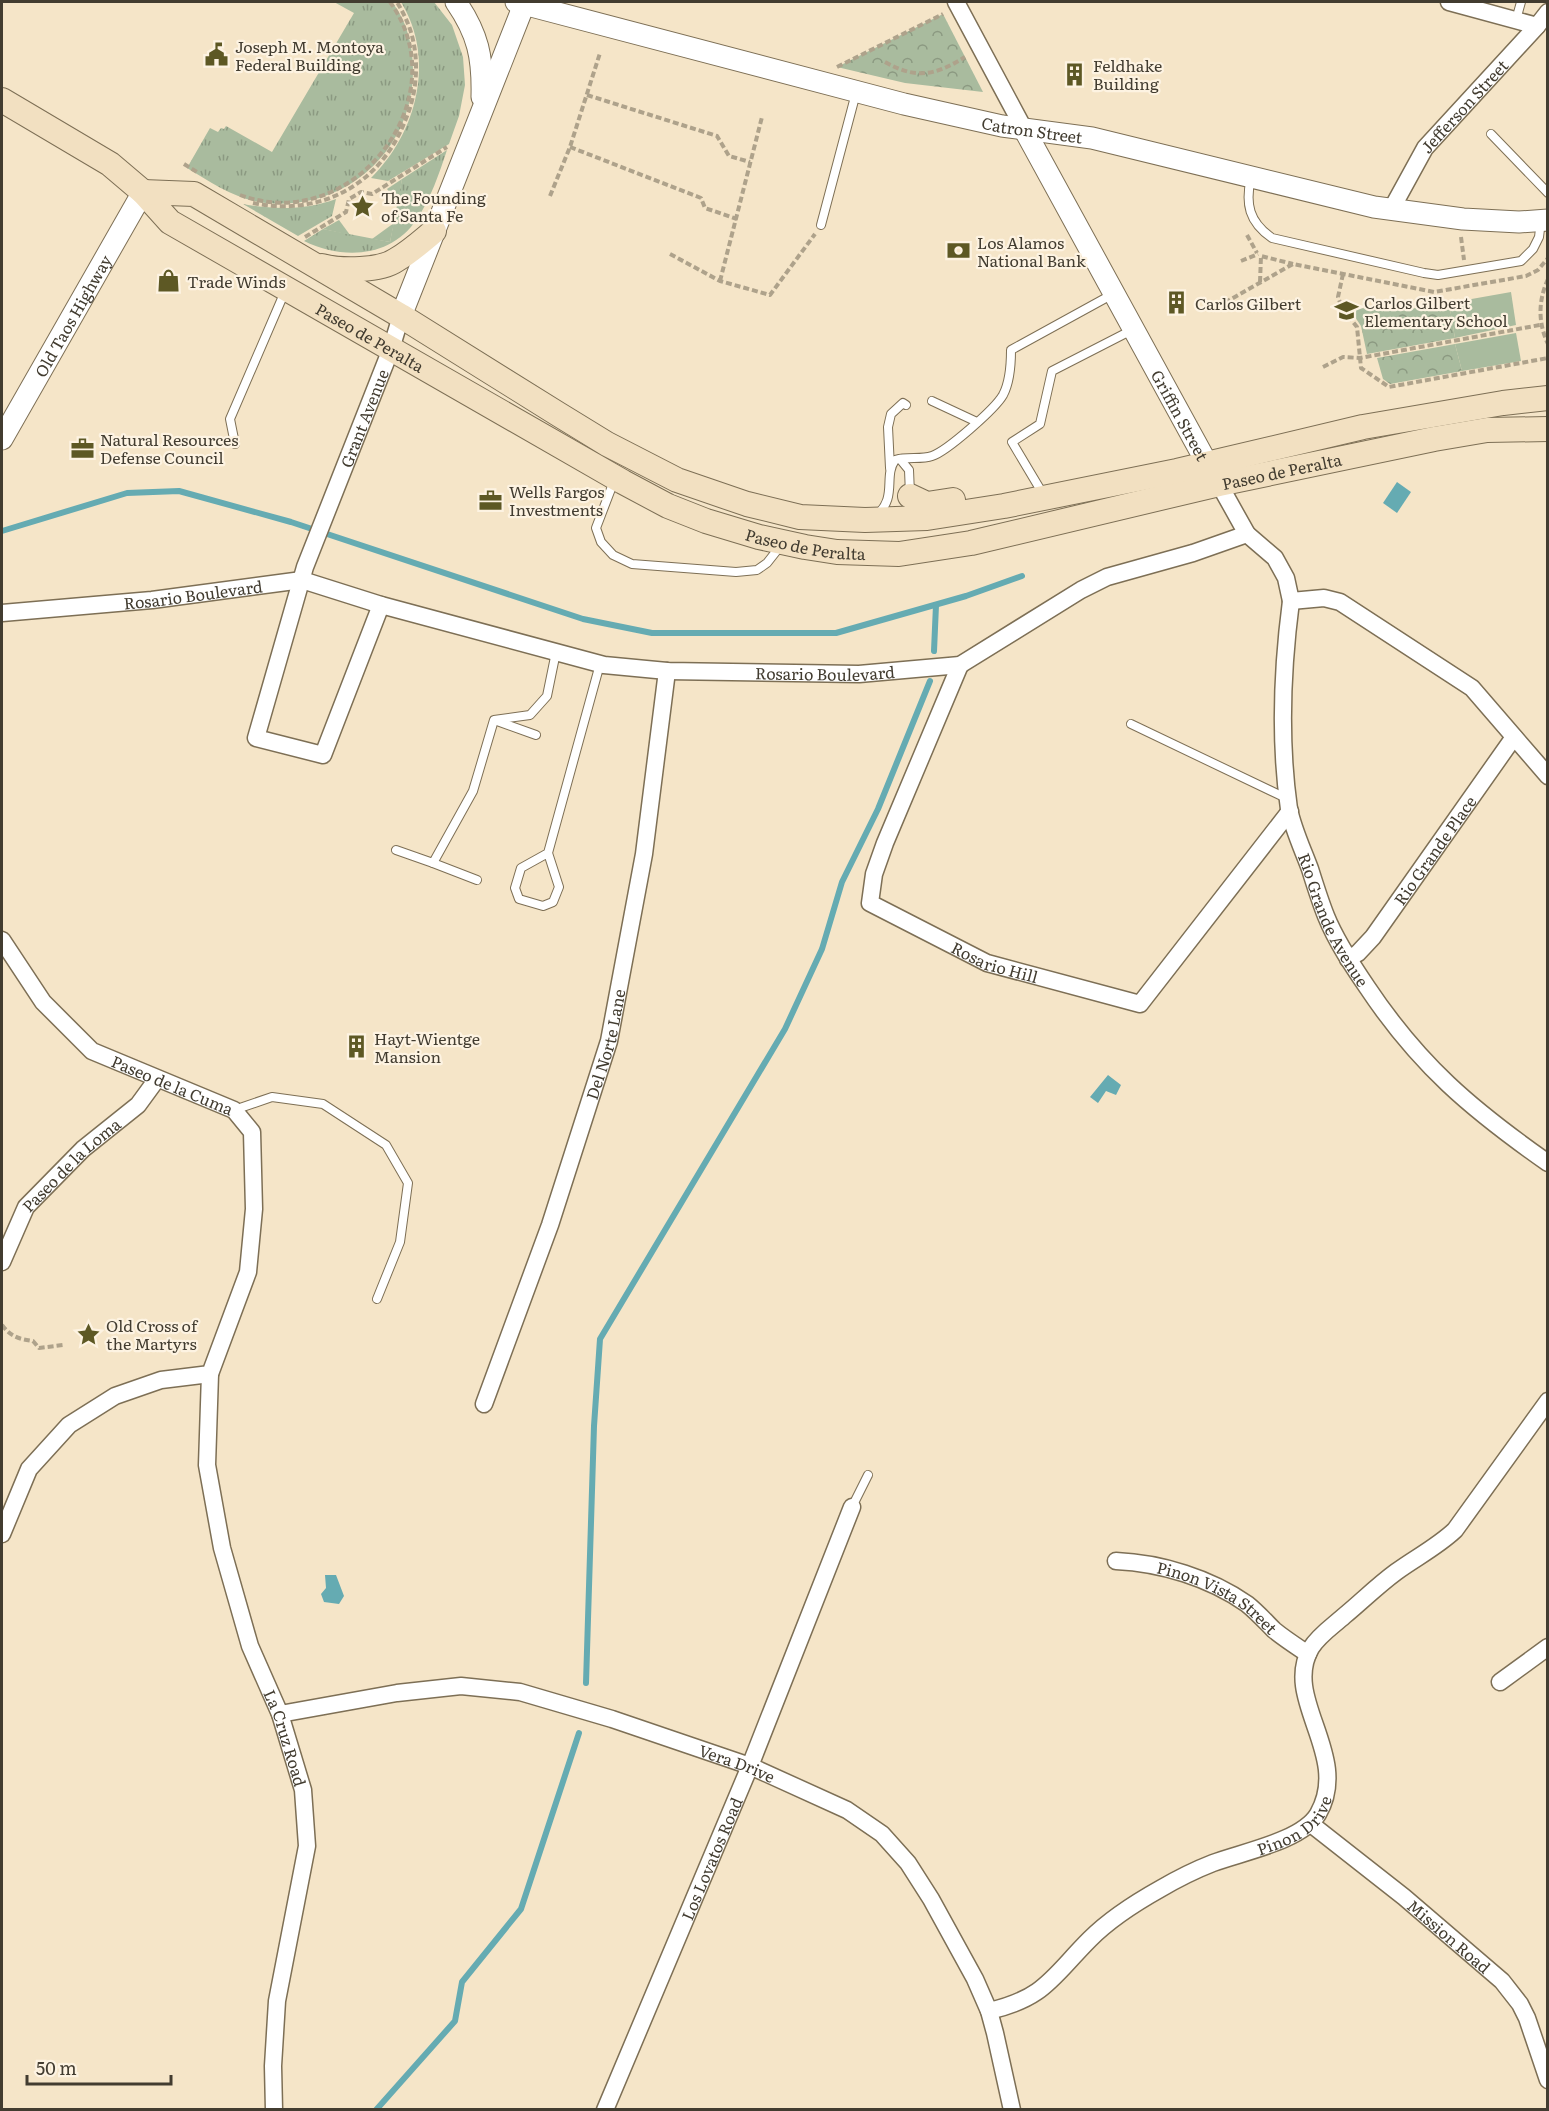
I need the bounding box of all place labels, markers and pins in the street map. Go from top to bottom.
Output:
place label: Joseph M. Montoya Federal Building [235,34,384,76]
public building icon: Joseph M. Montoya Federal Building [204,42,230,68]
place label: Feldhake Building [1093,53,1162,95]
building icon: Feldhake Building [1062,61,1088,87]
place label: The Founding of Santa Fe [381,185,486,227]
place icon: The Founding of Santa Fe [350,193,376,219]
place label: Los Alamos National Bank [977,230,1086,272]
bank icon: Los Alamos National Bank [946,238,972,264]
shop icon: Trade Winds [156,268,182,294]
place label: Trade Winds [187,269,286,293]
building icon: Carlos Gilbert [1164,290,1190,316]
place label: Carlos Gilbert Elementary School [1364,290,1508,332]
place label: Carlos Gilbert [1195,291,1302,315]
school or university icon: Carlos Gilbert Elementary School [1333,298,1359,324]
place label: Natural Resources Defense Council [100,427,238,469]
office icon: Natural Resources Defense Council [69,435,95,461]
place label: Wells Fargos Investments [509,479,604,521]
office icon: Wells Fargos Investments [478,487,504,513]
place label: Hayt-Wientge Mansion [374,1026,480,1068]
building icon: Hayt-Wientge Mansion [343,1034,369,1060]
place label: Old Cross of the Martyrs [106,1313,199,1355]
place icon: Old Cross of the Martyrs [75,1321,101,1347]

